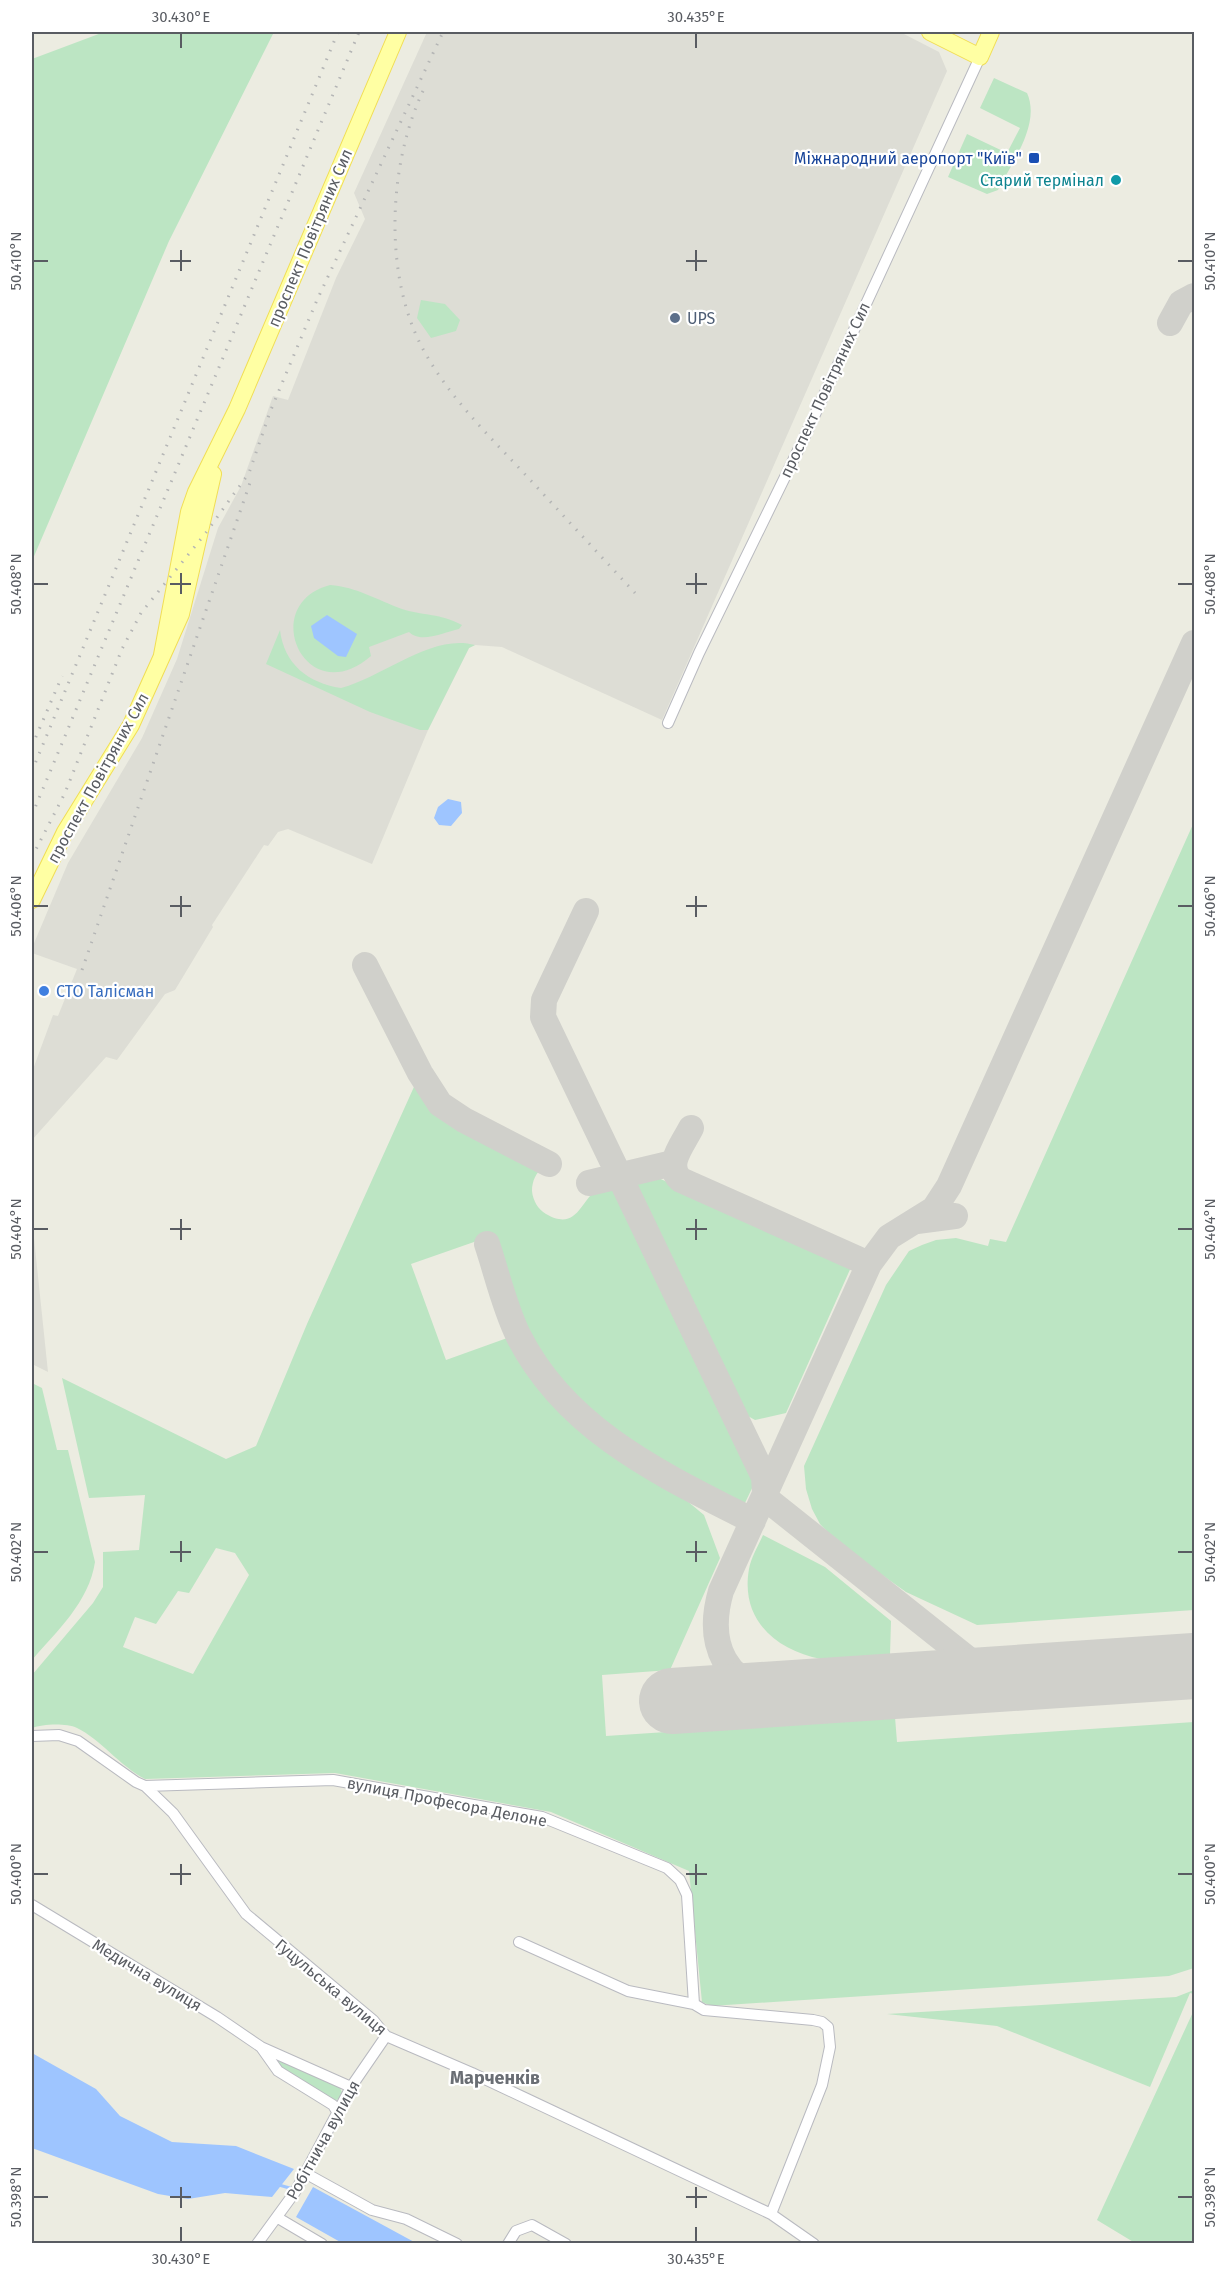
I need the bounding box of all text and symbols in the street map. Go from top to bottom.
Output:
text: 30.430°E [152,8,210,26]
text: 30.435°E [667,8,725,26]
street label: проспект Повітряних Сил [264,146,356,330]
place label: Міжнародний аеропорт "Київ" [794,149,1022,168]
marker: Міжнародний аеропорт "Київ" [1027,151,1041,165]
place label: Старий термінал [980,171,1104,190]
marker: Старий термінал [1109,173,1123,187]
text: 50.410°N [7,231,25,291]
text: 50.410°N [1201,231,1219,291]
street label: проспект Повітряних Сил [776,299,874,481]
place label: UPS [687,309,716,328]
marker: UPS [668,311,682,325]
text: 50.408°N [7,553,25,615]
text: 50.408°N [1201,553,1219,615]
street label: проспект Повітряних Сил [43,690,153,866]
text: 50.406°N [7,875,25,937]
text: 50.406°N [1201,875,1219,937]
place label: СТО Талісман [56,982,154,1001]
marker: СТО Талісман [37,984,51,998]
text: 50.404°N [7,1198,25,1260]
text: 50.404°N [1201,1198,1219,1260]
text: 50.402°N [7,1522,25,1582]
text: 50.402°N [1201,1522,1219,1582]
street label: вулиця Професора Делоне [345,1773,549,1831]
text: 50.400°N [7,1843,25,1905]
text: 50.400°N [1201,1843,1219,1905]
street label: Медична вулиця [89,1935,205,2015]
street label: Гуцульська вулиця [271,1935,391,2039]
district label: Марченків [450,2067,540,2089]
street label: Робітнича вулиця [282,2077,364,2203]
text: 50.398°N [7,2166,25,2228]
text: 50.398°N [1201,2166,1219,2228]
text: 30.430°E [152,2250,210,2268]
text: 30.435°E [667,2250,725,2268]

